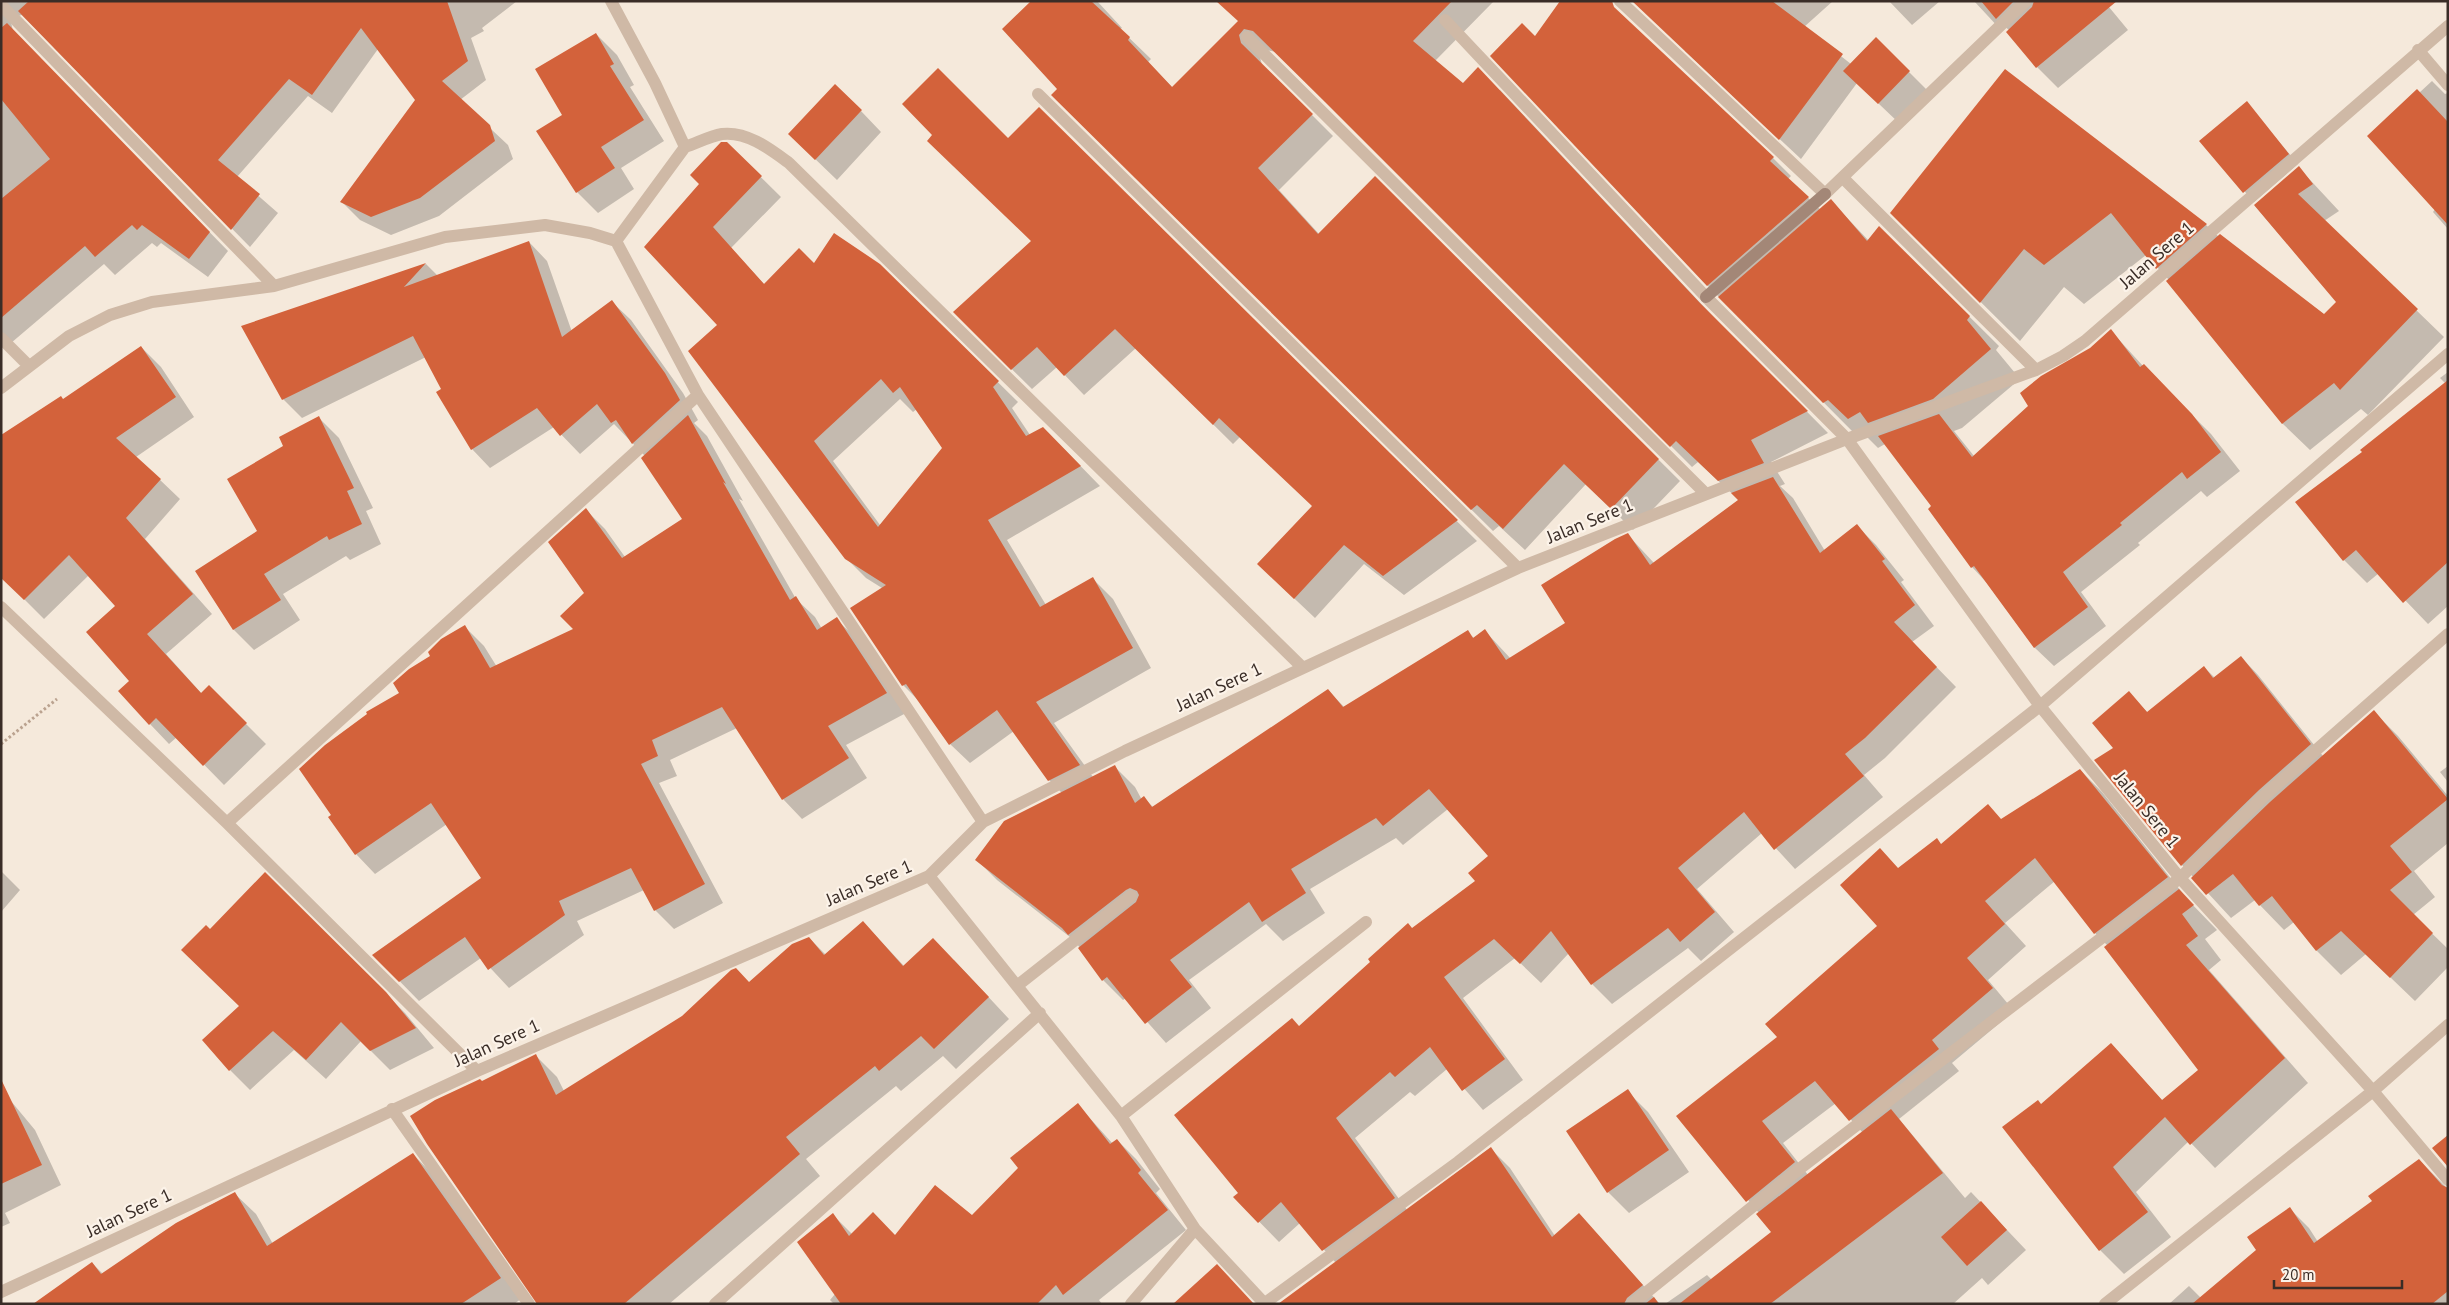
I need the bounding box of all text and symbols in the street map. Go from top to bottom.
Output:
street label: Jalan Sere 1 [2114,216,2199,294]
street label: Jalan Sere 1 [1542,493,1637,549]
street label: Jalan Sere 1 [1172,657,1265,717]
street label: Jalan Sere 1 [2109,766,2185,853]
street label: Jalan Sere 1 [821,854,915,911]
street label: Jalan Sere 1 [449,1013,543,1072]
street label: Jalan Sere 1 [82,1183,175,1243]
scale bar [2274,1258,2402,1290]
text: 20 m [2282,1265,2315,1284]

